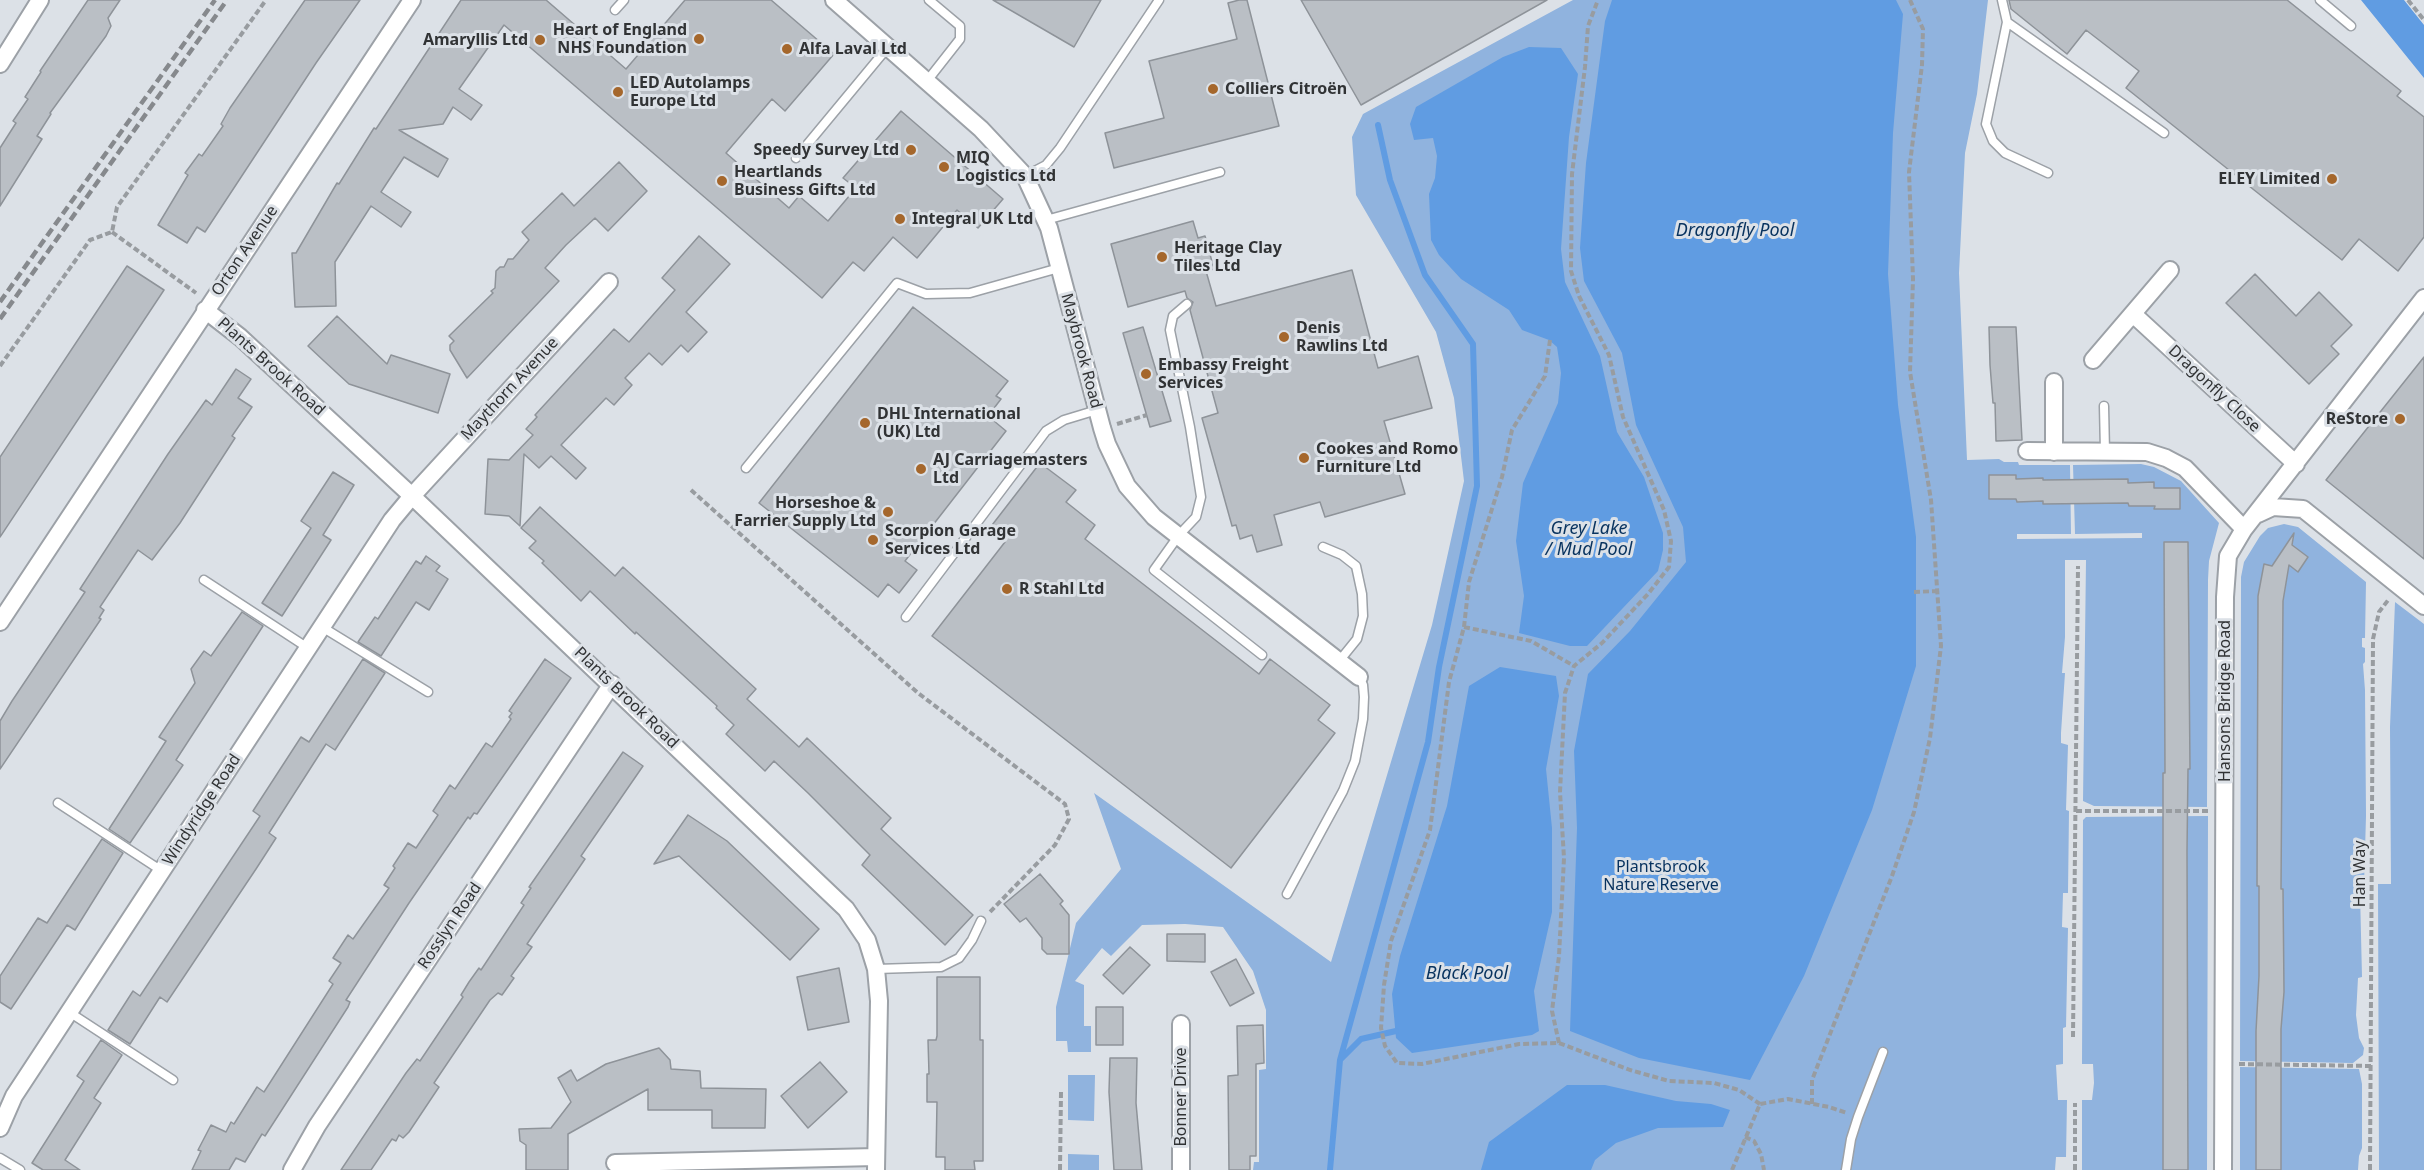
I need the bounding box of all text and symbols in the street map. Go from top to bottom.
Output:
place label: Heart of England NHS Foundation [553,20,687,58]
place label: Amaryllis Ltd [423,30,528,50]
marker: Heart of England NHS Foundation [692,32,706,46]
marker: Amaryllis Ltd [533,33,547,47]
place label: Alfa Laval Ltd [799,39,907,59]
marker: Alfa Laval Ltd [780,42,794,56]
place label: LED Autolamps Europe Ltd [630,73,750,111]
place label: Colliers Citroën [1225,79,1347,99]
marker: Colliers Citroën [1206,82,1220,96]
marker: LED Autolamps Europe Ltd [611,85,625,99]
place label: Speedy Survey Ltd [754,140,899,160]
marker: Speedy Survey Ltd [904,143,918,157]
place label: MIQ Logistics Ltd [956,148,1056,186]
marker: MIQ Logistics Ltd [937,160,951,174]
place label: Heartlands Business Gifts Ltd [734,162,876,200]
place label: ELEY Limited [2218,169,2320,189]
marker: ELEY Limited [2325,172,2339,186]
marker: Heartlands Business Gifts Ltd [715,174,729,188]
street label: Orton Avenue [208,202,282,300]
place label: Integral UK Ltd [912,209,1033,229]
marker: Integral UK Ltd [893,212,907,226]
water label: Dragonfly Pool [1676,220,1794,242]
place label: Heritage Clay Tiles Ltd [1174,238,1282,276]
marker: Heritage Clay Tiles Ltd [1155,250,1169,264]
street label: Maybrook Road [1056,291,1106,411]
street label: Plants Brook Road [213,314,329,420]
place label: Denis Rawlins Ltd [1296,318,1388,356]
marker: Denis Rawlins Ltd [1277,330,1291,344]
street label: Maythorn Avenue [457,334,563,444]
street label: Dragonfly Close [2164,341,2264,437]
place label: Embassy Freight Services [1158,355,1289,393]
marker: Embassy Freight Services [1139,367,1153,381]
place label: DHL International (UK) Ltd [877,404,1021,442]
place label: ReStore [2326,409,2388,429]
marker: ReStore [2393,412,2407,426]
marker: DHL International (UK) Ltd [858,416,872,430]
place label: Cookes and Romo Furniture Ltd [1316,439,1458,477]
place label: AJ Carriagemasters Ltd [933,450,1087,488]
marker: Cookes and Romo Furniture Ltd [1297,451,1311,465]
marker: AJ Carriagemasters Ltd [914,462,928,476]
place label: Horseshoe & Farrier Supply Ltd [734,493,876,531]
marker: Horseshoe & Farrier Supply Ltd [881,505,895,519]
water label: Grey Lake / Mud Pool [1546,518,1632,560]
place label: Scorpion Garage Services Ltd [885,521,1016,559]
marker: Scorpion Garage Services Ltd [866,533,880,547]
place label: R Stahl Ltd [1019,579,1104,599]
marker: R Stahl Ltd [1000,582,1014,596]
street label: Hansons Bridge Road [2215,620,2235,782]
street label: Plants Brook Road [570,643,682,753]
street label: Windyridge Road [159,751,245,869]
street label: Han Way [2350,841,2370,907]
park label: Plantsbrook Nature Reserve [1603,857,1719,895]
street label: Rosslyn Road [414,879,486,973]
water label: Black Pool [1426,963,1508,985]
street label: Bonner Drive [1171,1047,1191,1147]

